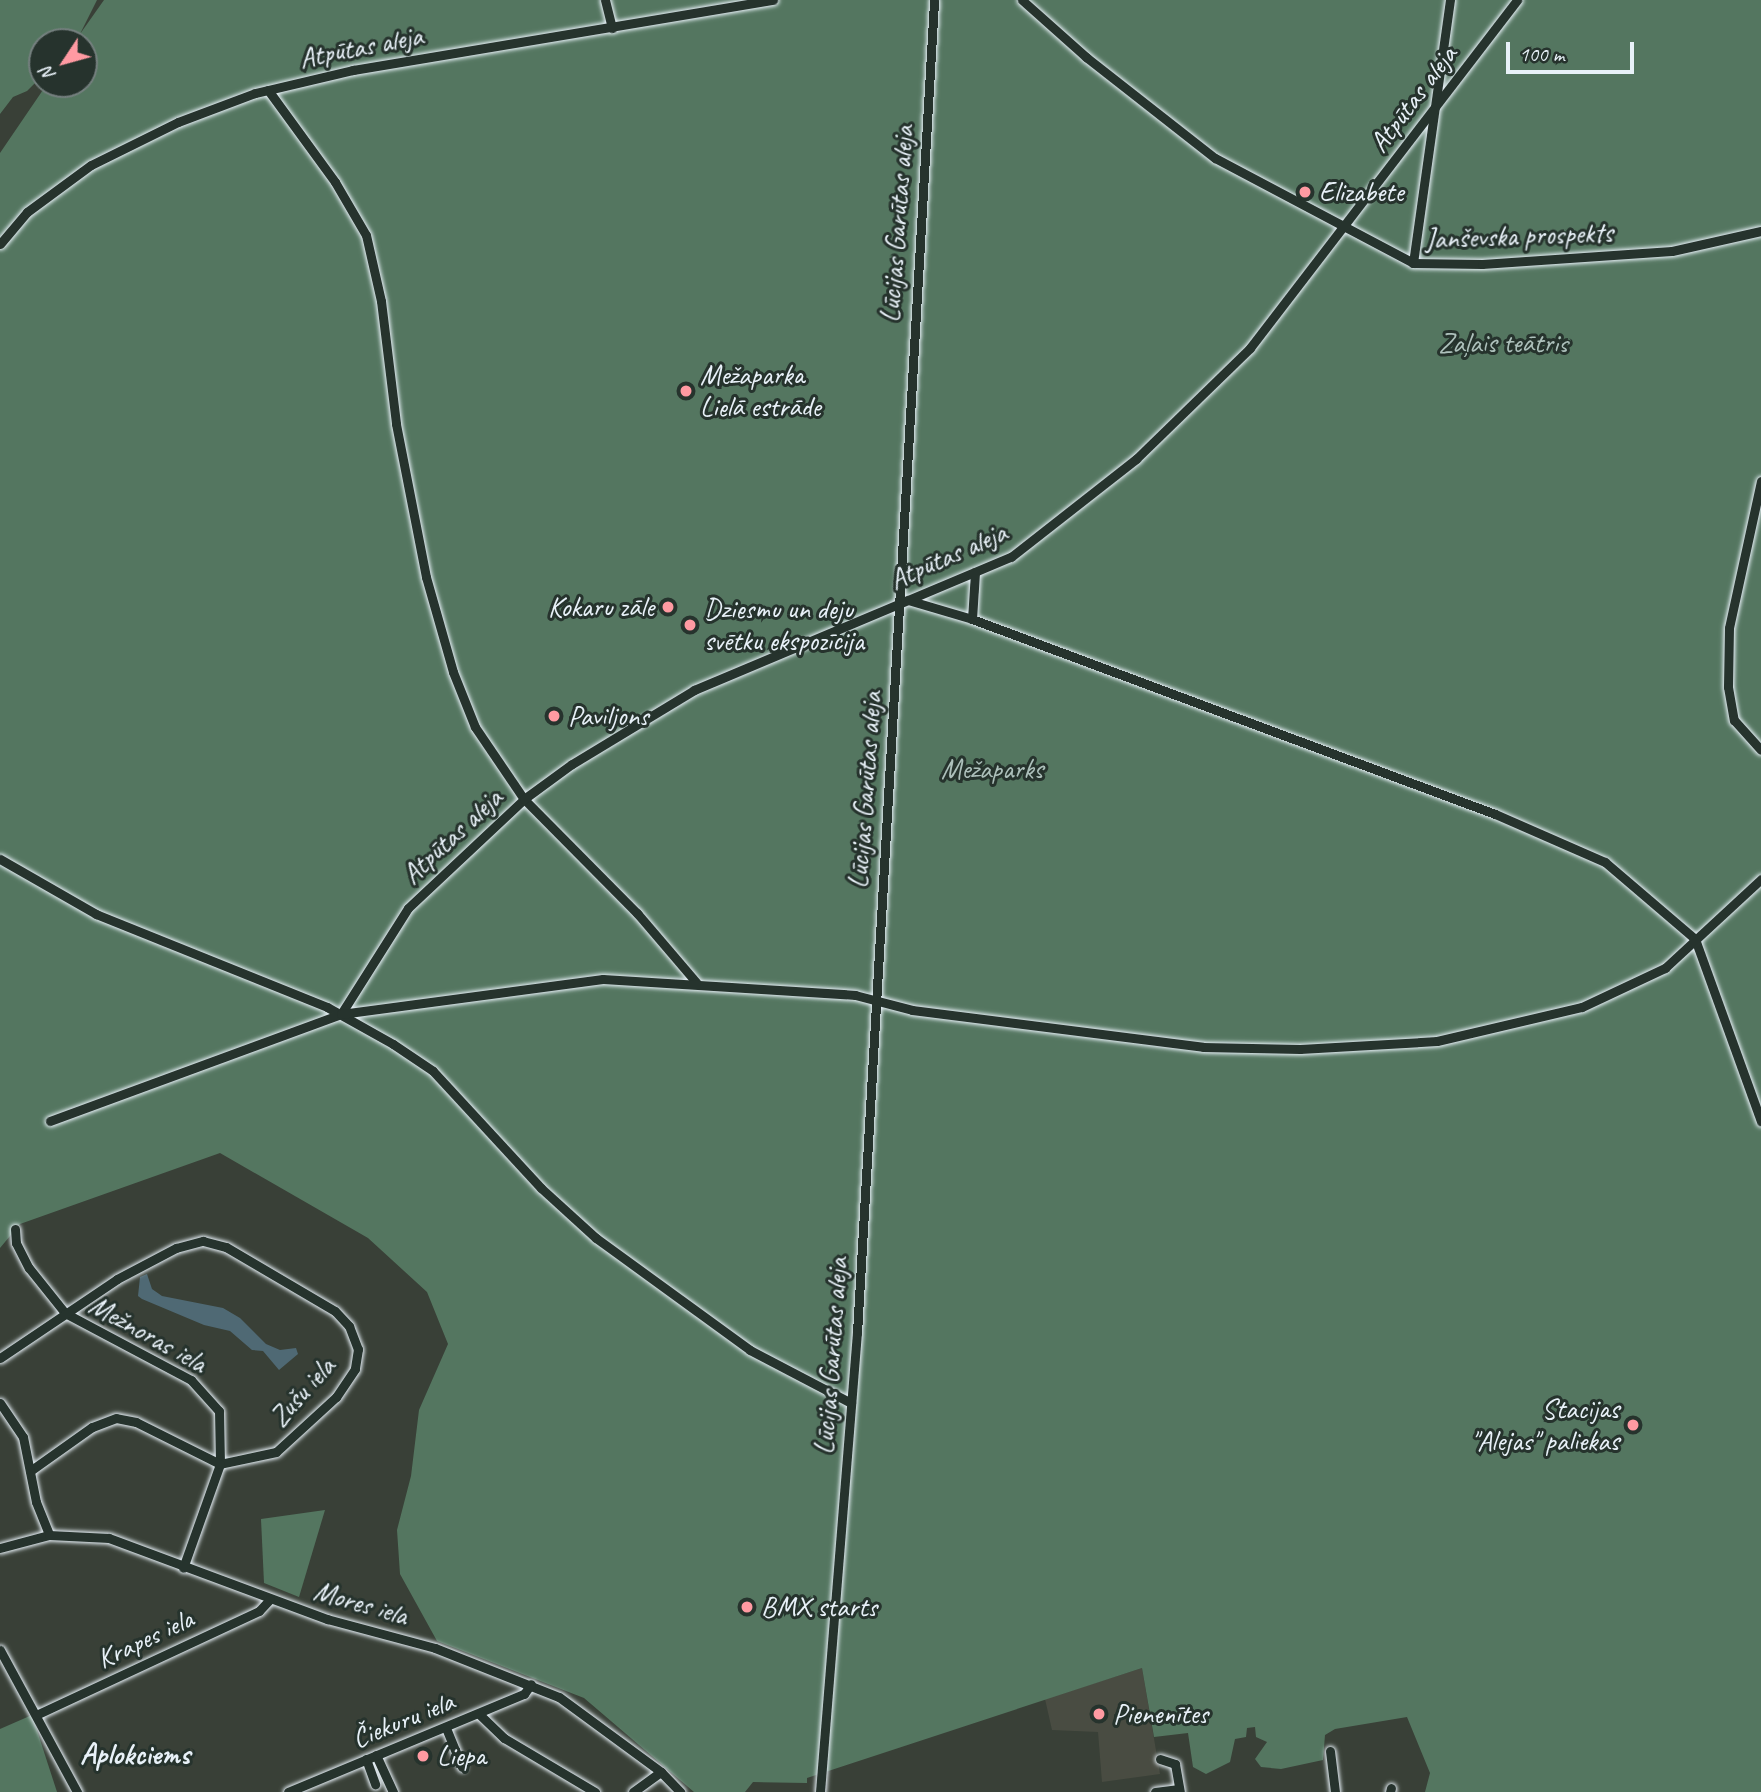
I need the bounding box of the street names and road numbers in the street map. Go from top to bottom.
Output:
street label: Atpūtas aleja [296,19,426,75]
street label: Atpūtas aleja [1362,39,1464,159]
street label: Lūcijas Garūtas aleja [873,124,921,324]
street label: Janševska prospekts [1425,216,1613,256]
street label: Atpūtas aleja [884,515,1012,597]
street label: Lūcijas Garūtas aleja [841,690,889,890]
street label: Atpūtas aleja [395,781,509,891]
street label: Lūcijas Garūtas aleja [807,1256,855,1456]
street label: Mežnoras iela [84,1288,212,1380]
street label: Zušu iela [262,1351,342,1433]
street label: Mores iela [310,1574,412,1632]
street label: Krapes iela [91,1602,199,1676]
street label: Čiekuru iela [347,1685,459,1755]

